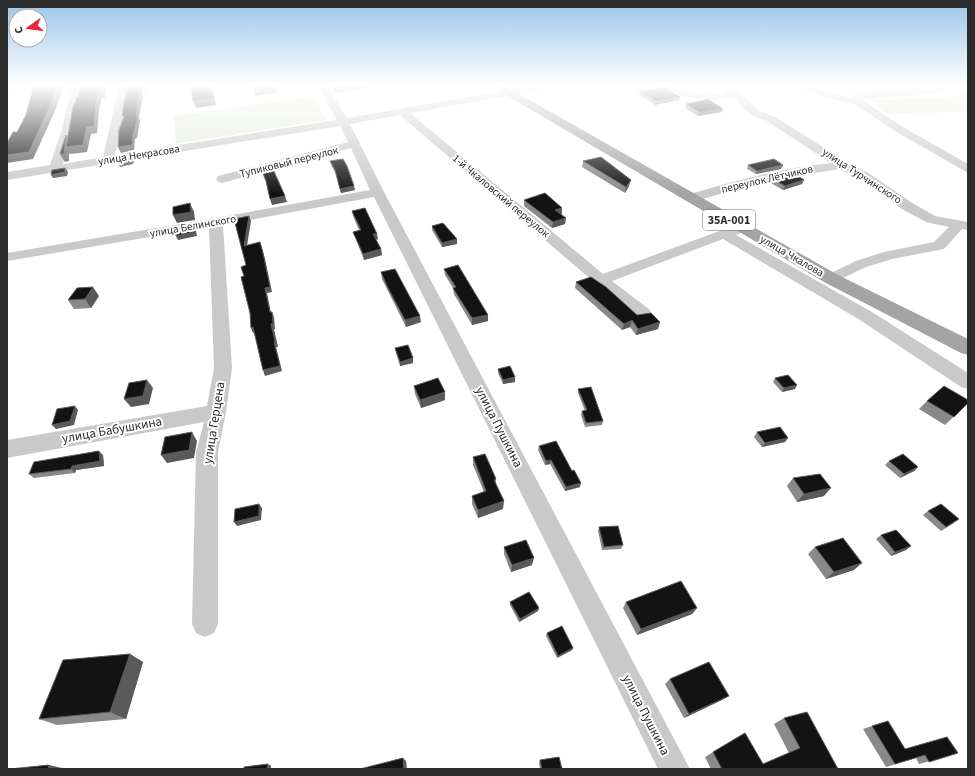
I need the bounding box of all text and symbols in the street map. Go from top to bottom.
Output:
north arrow [8,8,48,48]
text: С [11,25,27,35]
street label: улица Некрасова [97,141,181,169]
street label: Тупиковый переулок [238,142,340,182]
street label: улица Турчинского [819,145,905,207]
street label: 1-й Чкаловский переулок [449,151,553,242]
street label: переулок Лётчиков [720,161,815,197]
road number: 35А-001 [703,210,755,230]
street label: улица Белинского [149,211,237,241]
street label: улица Чкалова [757,232,827,280]
street label: улица Герцена [199,381,229,465]
street label: улица Пушкина [471,383,527,471]
street label: улица Бабушкина [61,412,163,448]
street label: улица Пушкина [618,671,674,759]

